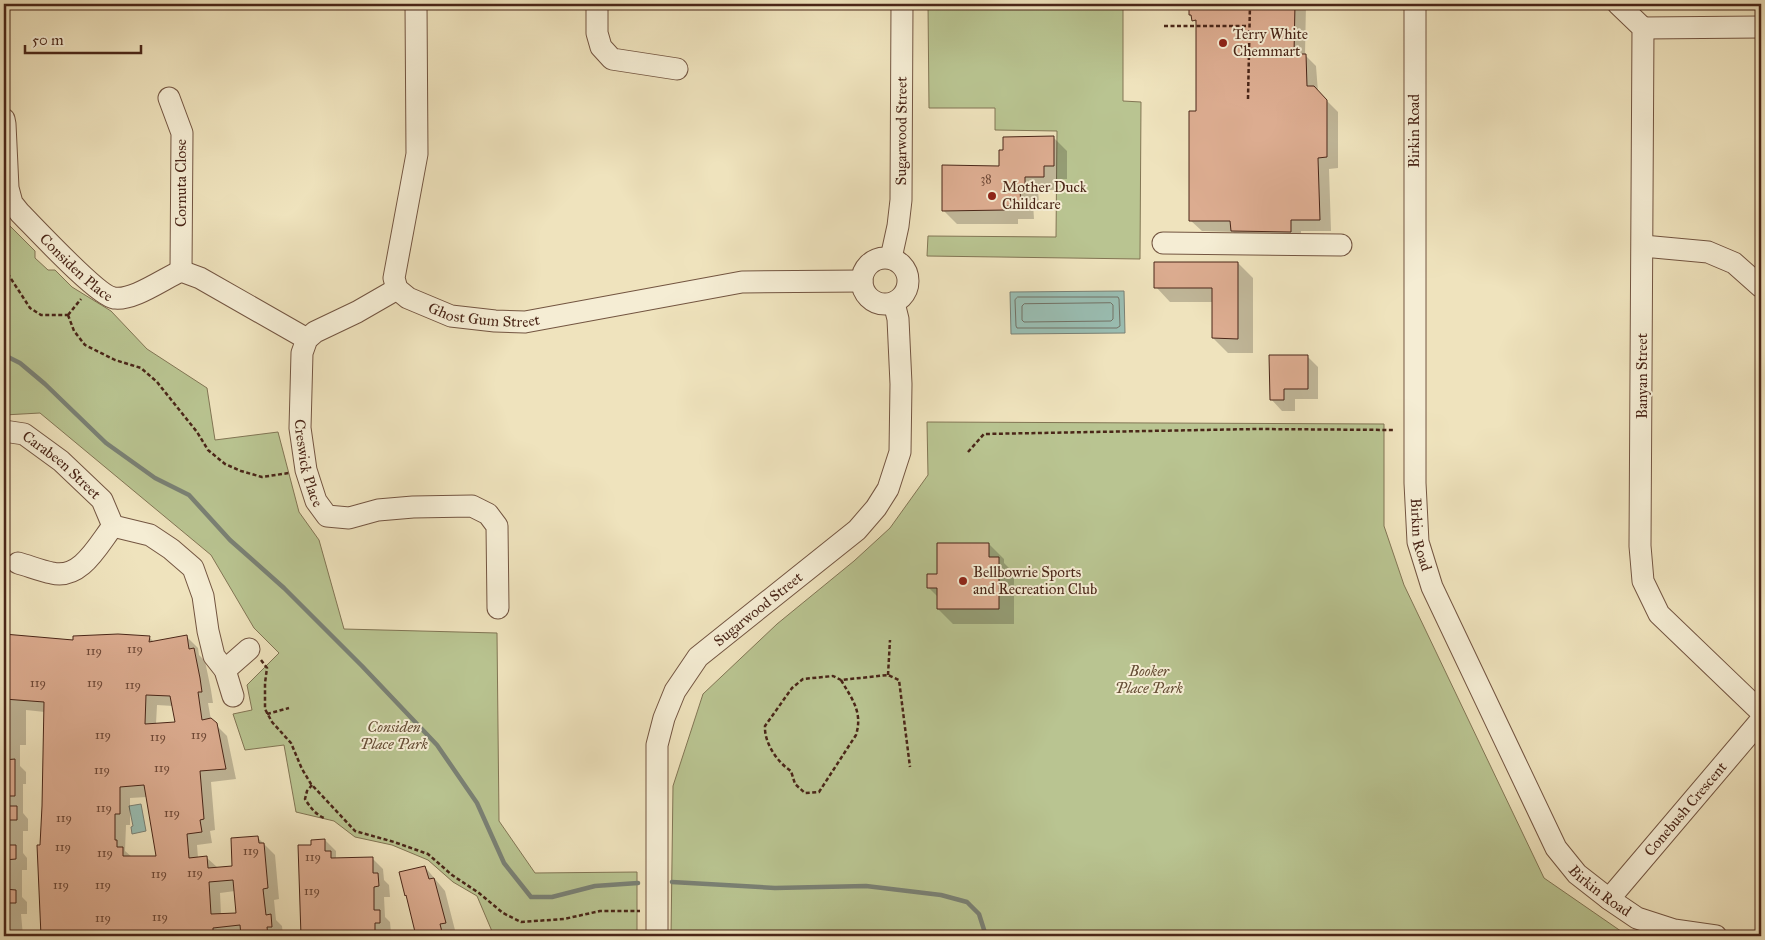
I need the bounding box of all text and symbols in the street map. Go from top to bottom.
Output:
scale bar [25,22,141,54]
place label: Terry White Chemmart [1233,25,1308,60]
text: 50 m [32,31,64,49]
marker: Terry White Chemmart [1217,37,1229,49]
street label: Sugarwood Street [892,76,911,185]
street label: Birkin Road [1405,94,1423,168]
street label: Cornuta Close [172,139,190,227]
house number: 38 [980,172,992,186]
place label: Mother Duck Childcare [1002,178,1087,213]
marker: Mother Duck Childcare [986,190,998,202]
street label: Considen Place [36,230,116,305]
street label: Ghost Gum Street [425,298,542,331]
street label: Banyan Street [1633,332,1651,419]
street label: Creswick Place [291,419,327,511]
street label: Carabeen Street [19,427,105,503]
street label: Birkin Road [1407,498,1436,574]
place label: Bellbowrie Sports and Recreation Club [973,563,1097,598]
street label: Sugarwood Street [710,568,807,650]
marker: Bellbowrie Sports and Recreation Club [957,575,969,587]
house number: 119 [127,642,143,656]
house number: 119 [86,644,102,658]
park label: Booker Place Park [1115,662,1183,697]
house number: 119 [30,676,46,690]
house number: 119 [87,676,103,690]
house number: 119 [125,678,141,692]
park label: Considen Place Park [360,718,428,753]
house number: 119 [95,728,111,742]
house number: 119 [191,728,207,742]
house number: 119 [150,730,166,744]
street label: Conebush Crescent [1640,758,1731,860]
house number: 119 [154,761,170,775]
house number: 119 [94,763,110,777]
house number: 119 [96,801,112,815]
house number: 119 [164,806,180,820]
house number: 119 [56,811,72,825]
house number: 119 [55,840,71,854]
house number: 119 [243,844,259,858]
house number: 119 [97,846,113,860]
house number: 119 [305,850,321,864]
street label: Birkin Road [1565,862,1635,921]
house number: 119 [187,866,203,880]
house number: 119 [151,867,167,881]
house number: 119 [53,878,69,892]
house number: 119 [95,878,111,892]
house number: 119 [304,884,320,898]
house number: 119 [152,910,168,924]
house number: 119 [95,911,111,925]

